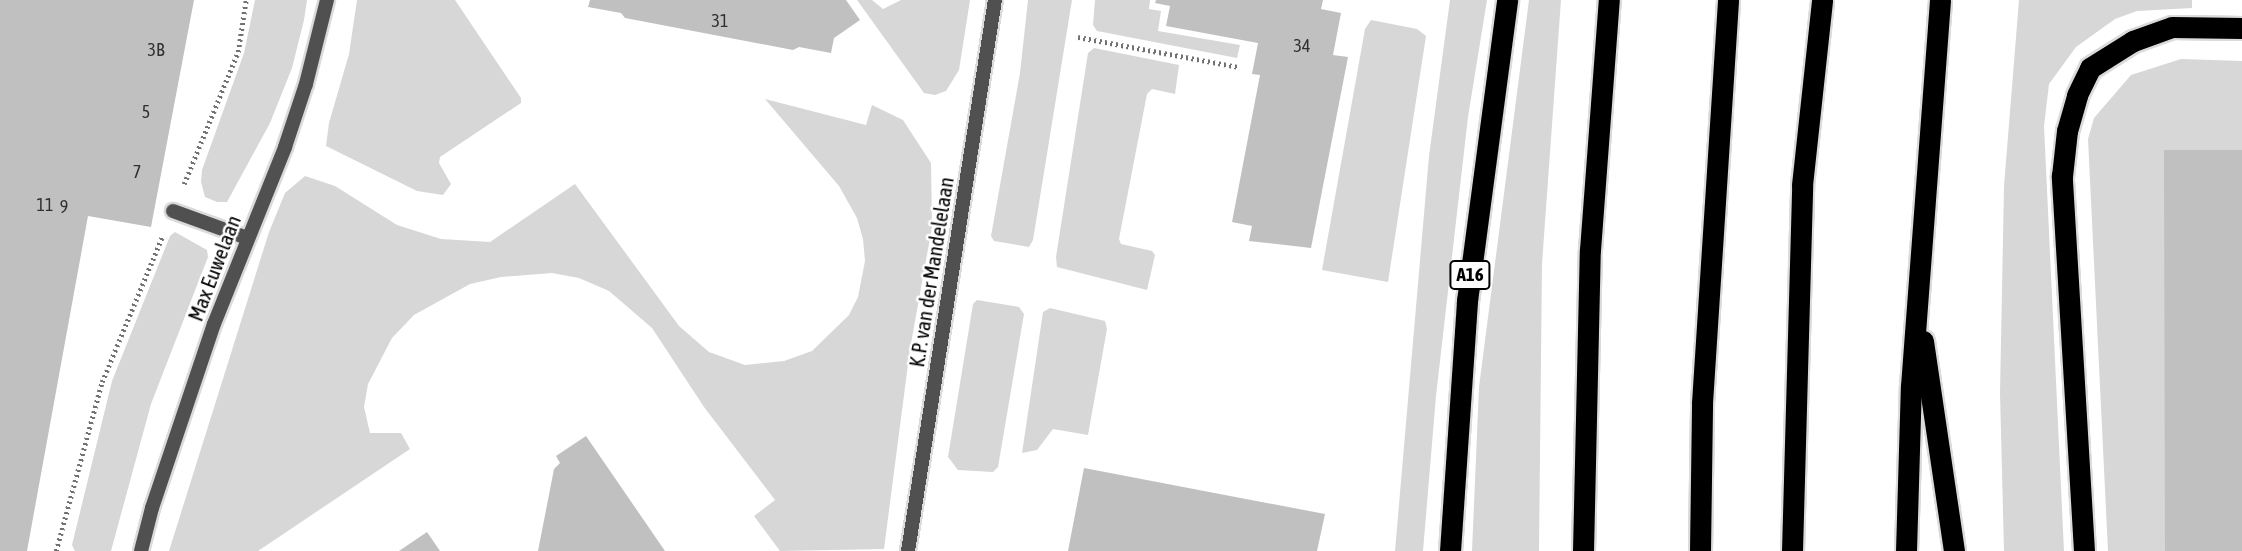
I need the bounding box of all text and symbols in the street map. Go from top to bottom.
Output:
house number: 31 [712,10,728,32]
house number: 34 [1294,35,1310,57]
house number: 3B [148,39,164,61]
house number: 5 [142,101,150,123]
house number: 7 [133,161,141,183]
street label: K.P. van der Mandelelaan [904,175,958,369]
house number: 11 [37,194,53,216]
house number: 9 [60,196,68,218]
street label: Max Euwelaan [182,211,246,325]
road number: A16 [1449,260,1491,290]

